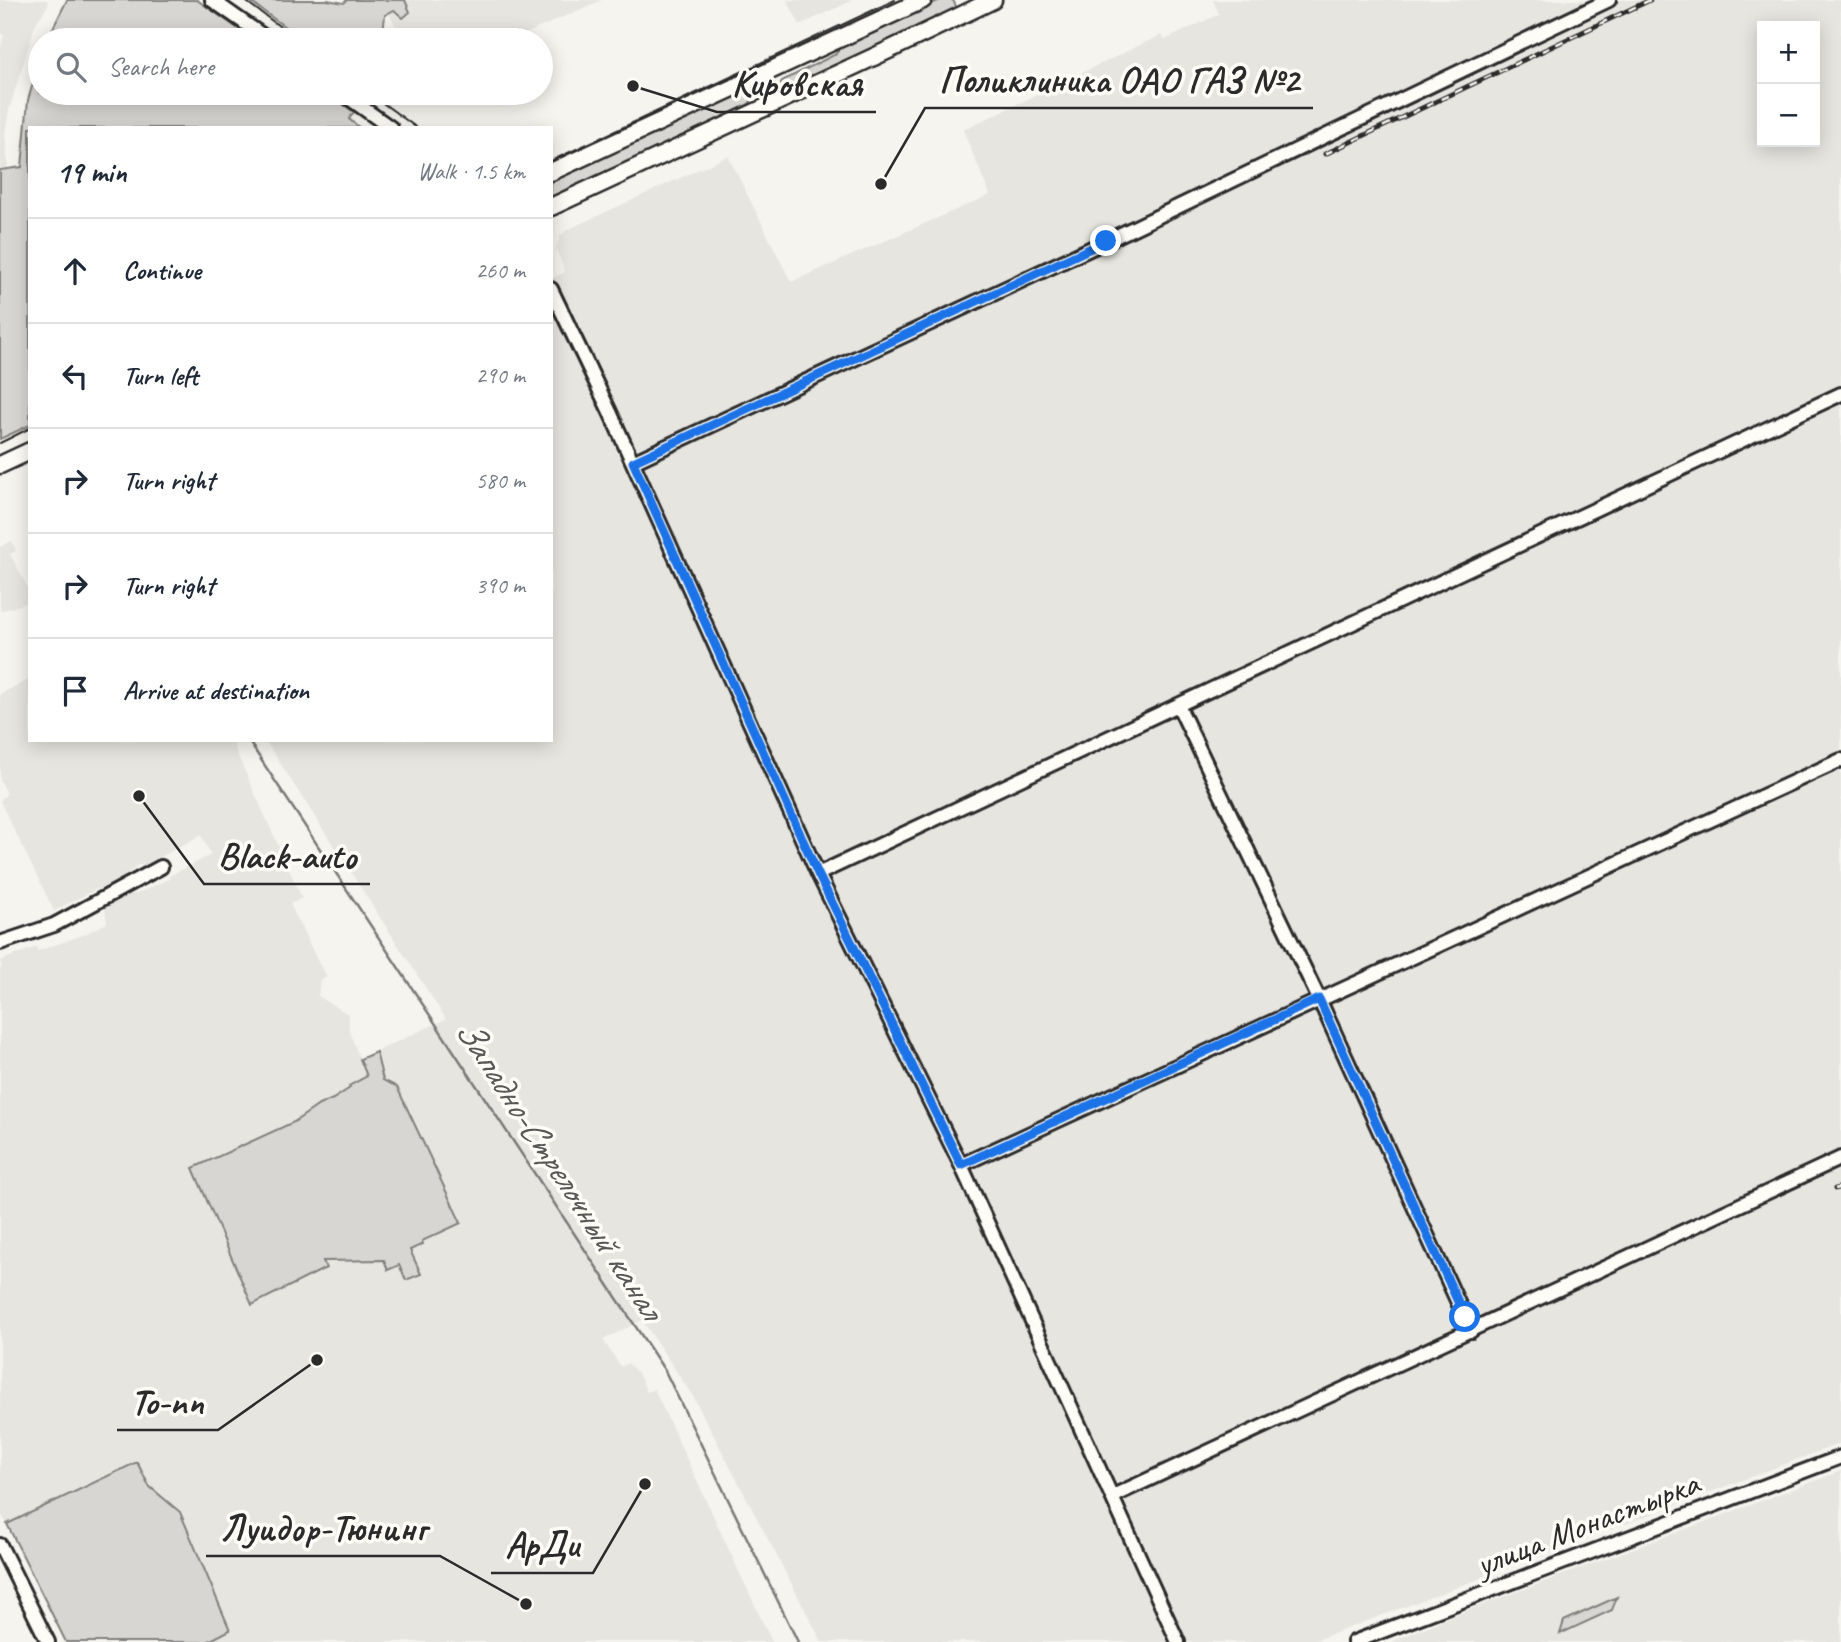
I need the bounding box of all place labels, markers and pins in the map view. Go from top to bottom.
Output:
callout: Поликлиника ОАО ГАЗ №2 [925,50,1313,108]
callout: Кировская [717,54,876,112]
callout: Black-auto [204,826,370,884]
callout: To-nn [117,1372,218,1430]
callout: Луидор-Тюнинг [206,1498,440,1556]
callout: АрДи [491,1515,593,1573]

